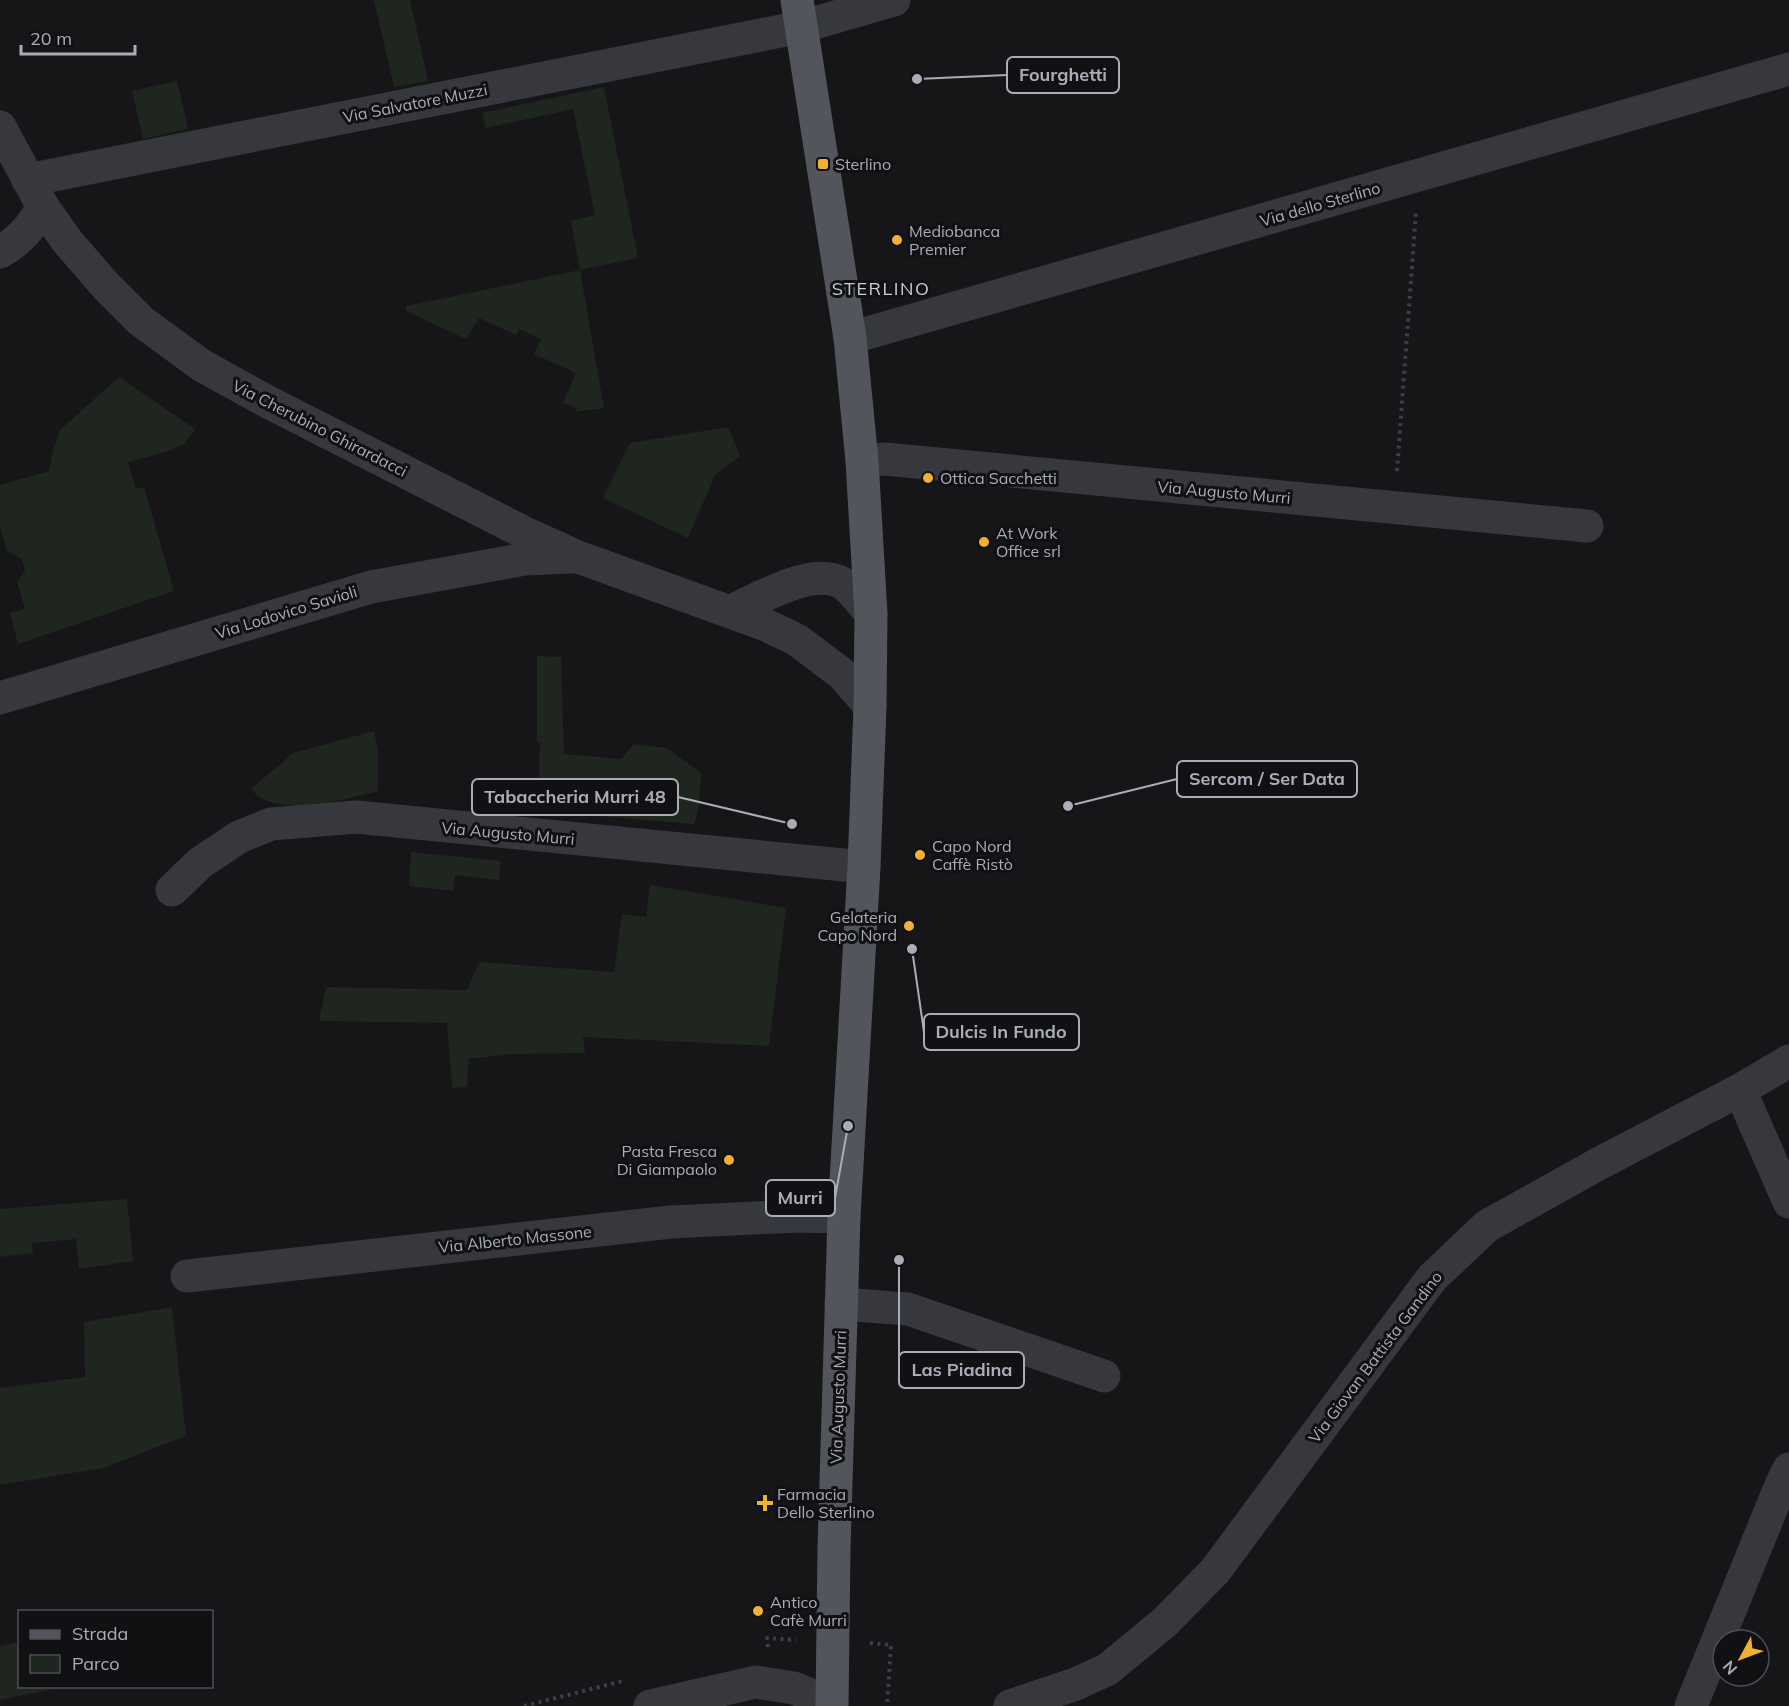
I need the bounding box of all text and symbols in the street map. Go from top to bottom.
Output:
scale bar [21,18,135,56]
text: 20 m [30,27,72,50]
callout: Fourghetti [1007,57,1119,93]
text: Fourghetti [1019,63,1107,86]
street label: Via Salvatore Muzzi [341,79,489,127]
place label: Sterlino [835,154,891,174]
marker: Sterlino [816,157,830,171]
street label: Via dello Sterlino [1258,177,1382,231]
place label: Mediobanca Premier [909,221,1000,259]
marker: Mediobanca Premier [890,233,904,247]
district label: STERLINO [832,277,930,300]
street label: Via Cherubino Ghirardacci [229,375,411,481]
place label: Ottica Sacchetti [940,468,1057,488]
marker: Ottica Sacchetti [921,471,935,485]
street label: Via Augusto Murri [1157,476,1291,508]
place label: At Work Office srl [996,523,1061,561]
marker: At Work Office srl [977,535,991,549]
street label: Via Lodovico Savioli [213,581,359,643]
callout: Sercom / Ser Data [1177,761,1357,797]
text: Sercom / Ser Data [1189,767,1345,790]
callout: Tabaccheria Murri 48 [472,779,678,815]
text: Tabaccheria Murri 48 [484,785,666,808]
street label: Via Augusto Murri [441,817,575,849]
place label: Capo Nord Caffè Ristò [932,836,1013,874]
marker: Capo Nord Caffè Ristò [913,848,927,862]
place label: Gelateria Capo Nord [817,907,897,945]
marker: Gelateria Capo Nord [902,919,916,933]
callout: Dulcis In Fundo [924,1014,1079,1050]
text: Dulcis In Fundo [935,1020,1067,1043]
place label: Pasta Fresca Di Giampaolo [617,1141,717,1179]
marker: Pasta Fresca Di Giampaolo [722,1153,736,1167]
callout: Murri [766,1180,835,1216]
text: Murri [777,1186,823,1209]
street label: Via Alberto Massone [437,1221,593,1257]
street label: Via Giovan Battista Gandino [1304,1267,1446,1447]
street label: Via Augusto Murri [826,1330,850,1464]
callout: Las Piadina [899,1352,1024,1388]
text: Las Piadina [912,1358,1012,1381]
place label: Farmacia Dello Sterlino [777,1484,875,1522]
marker: Farmacia Dello Sterlino [758,1496,772,1510]
place label: Antico Cafè Murri [770,1592,847,1630]
marker: Antico Cafè Murri [751,1604,765,1618]
legend [18,1610,213,1688]
text: Strada [72,1622,128,1645]
north arrow [1711,1628,1771,1688]
text: Parco [72,1652,120,1675]
text: N [1718,1657,1741,1679]

